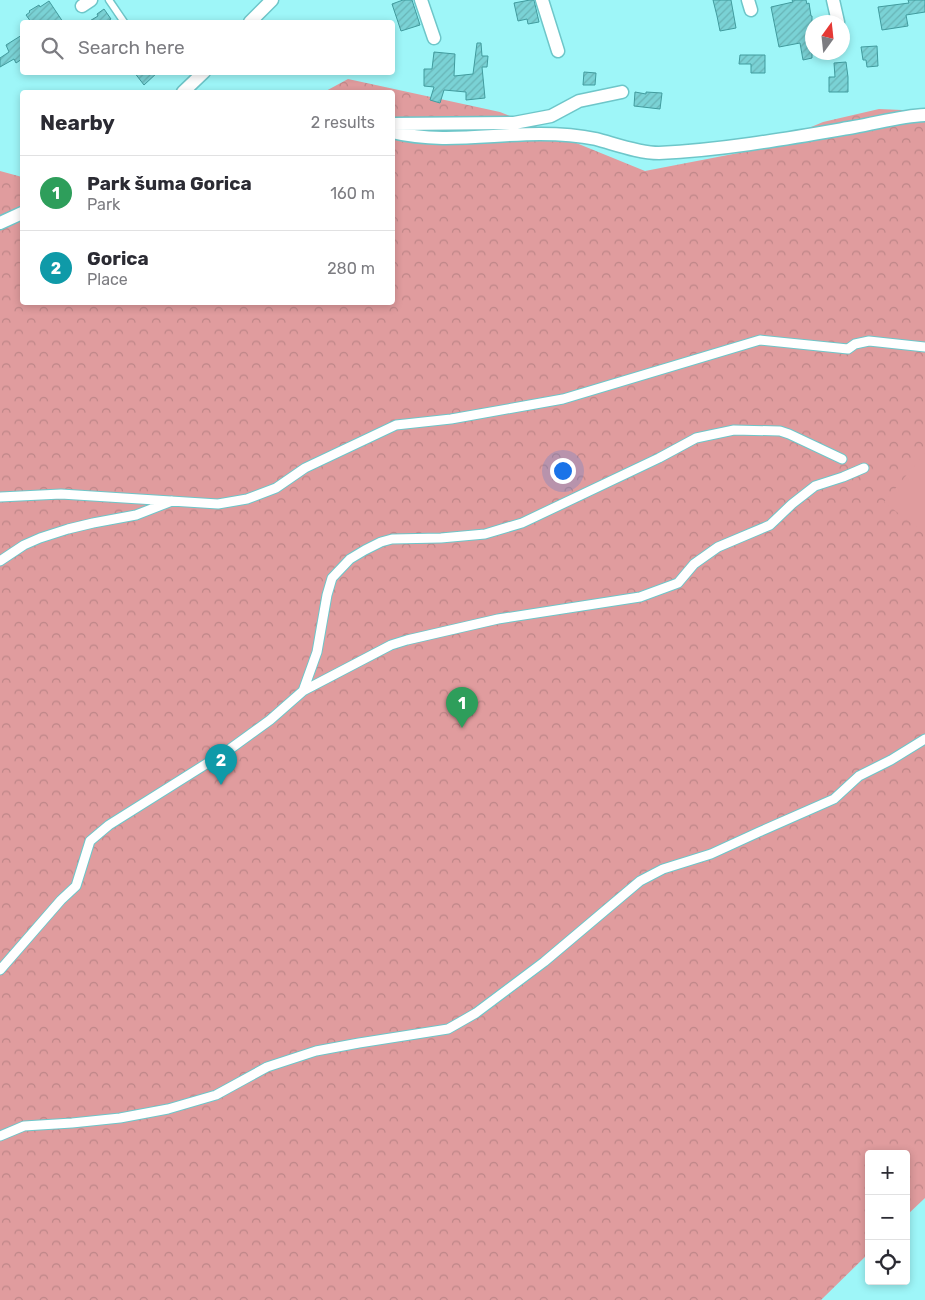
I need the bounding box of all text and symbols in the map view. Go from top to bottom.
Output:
north arrow [805,15,850,60]
search box [20,20,395,75]
icon: search [38,34,66,62]
text: Search here [78,36,185,59]
text: Nearby [40,110,115,135]
text: 2 results [311,113,375,132]
text: Park šuma Gorica [87,172,252,195]
text: 1 [52,184,60,203]
text: 160 m [330,184,375,203]
text: Park [87,195,120,214]
text: Gorica [87,247,149,270]
text: 2 [51,259,61,278]
text: 280 m [327,259,375,278]
text: Place [87,270,128,289]
your location [550,458,576,484]
pin: 1 [446,687,478,728]
pin: 2 [205,744,237,785]
map controls [865,1150,910,1285]
button: + [865,1150,910,1195]
button: − [865,1195,910,1240]
button: locate [865,1240,910,1285]

